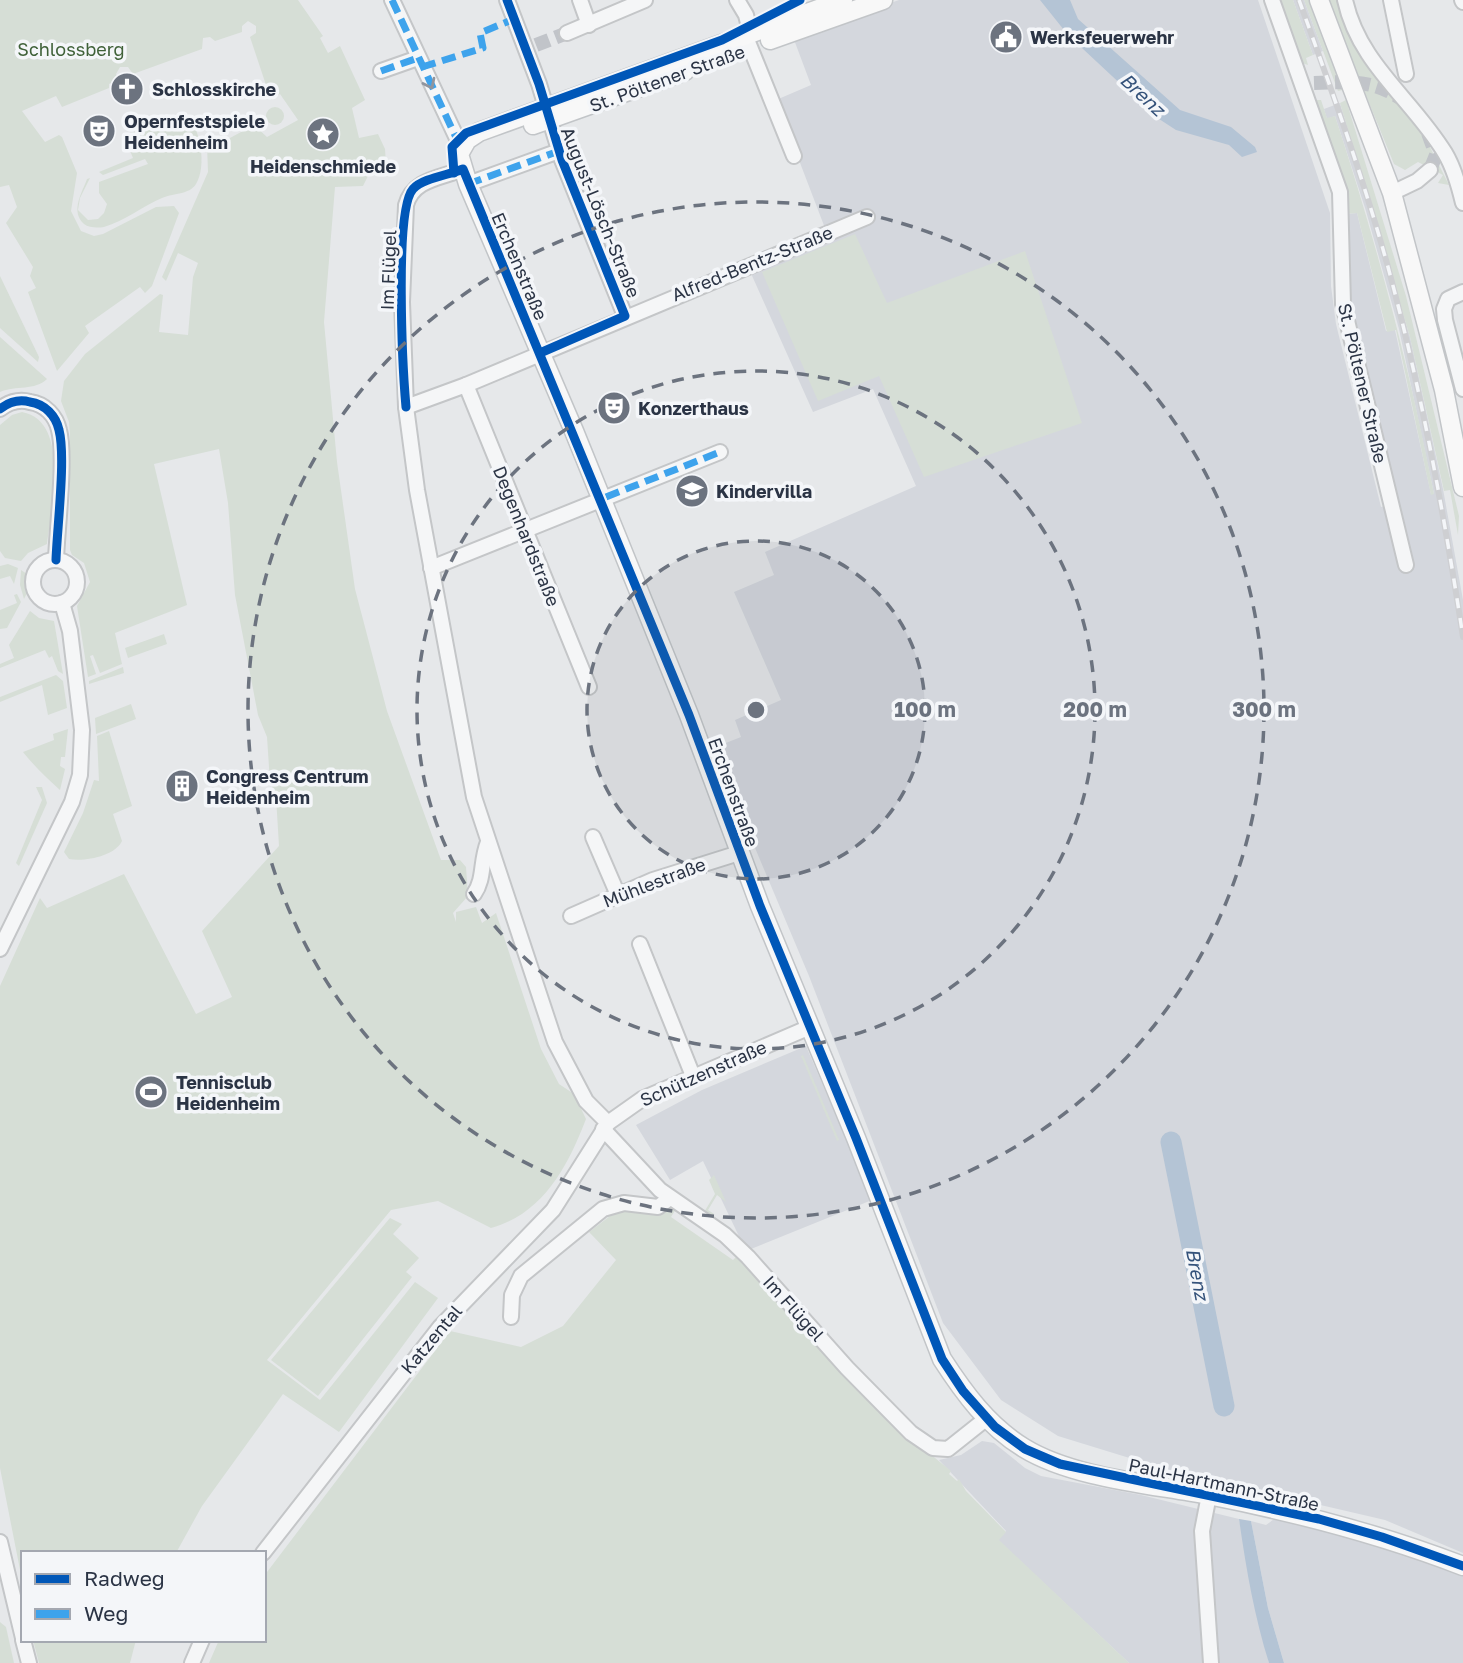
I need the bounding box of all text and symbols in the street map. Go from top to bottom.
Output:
public building icon: Werksfeuerwehr [987,18,1025,56]
place label: Werksfeuerwehr [1030,26,1174,48]
park label: Schlossberg [17,38,125,60]
street label: St. Pöltener Straße [586,40,748,116]
water label: Brenz [1116,68,1172,122]
church icon: Schlosskirche [108,70,146,108]
one-way arrow [422,77,436,89]
place label: Schlosskirche [152,78,277,100]
place label: Opernfestspiele Heidenheim [124,110,265,153]
theatre icon: Opernfestspiele Heidenheim [80,112,118,150]
place icon: Heidenschmiede [304,115,342,153]
street label: August-Lösch-Straße [557,123,645,301]
place label: Heidenschmiede [250,155,396,177]
street label: Erchenstraße [487,209,553,323]
street label: Alfred-Bentz-Straße [668,221,836,305]
street label: Im Flügel [376,229,400,311]
street label: St. Pöltener Straße [1334,301,1392,465]
theatre icon: Konzerthaus [595,389,633,427]
place label: Konzerthaus [638,397,749,419]
street label: Degenhardstraße [489,463,565,609]
school or university icon: Kindervilla [673,472,711,510]
place label: Kindervilla [716,480,812,502]
text: 100 m [894,696,956,722]
text: 200 m [1063,696,1127,722]
text: 300 m [1232,696,1296,722]
centre of rings [744,698,768,722]
street label: Erchenstraße [704,734,764,850]
place label: Congress Centrum Heidenheim [206,765,369,808]
building icon: Congress Centrum Heidenheim [163,767,201,805]
street label: Mühlestraße [600,852,708,912]
street label: Schützenstraße [636,1035,770,1111]
place label: Tennisclub Heidenheim [176,1071,280,1114]
sports icon: Tennisclub Heidenheim [132,1073,170,1111]
water label: Brenz [1182,1246,1215,1304]
street label: Im Flügel [759,1271,829,1346]
street label: Katzental [396,1300,466,1378]
street label: Paul-Hartmann-Straße [1127,1453,1321,1515]
legend [21,1551,266,1642]
text: Radweg [84,1565,165,1591]
text: Weg [84,1600,128,1626]

